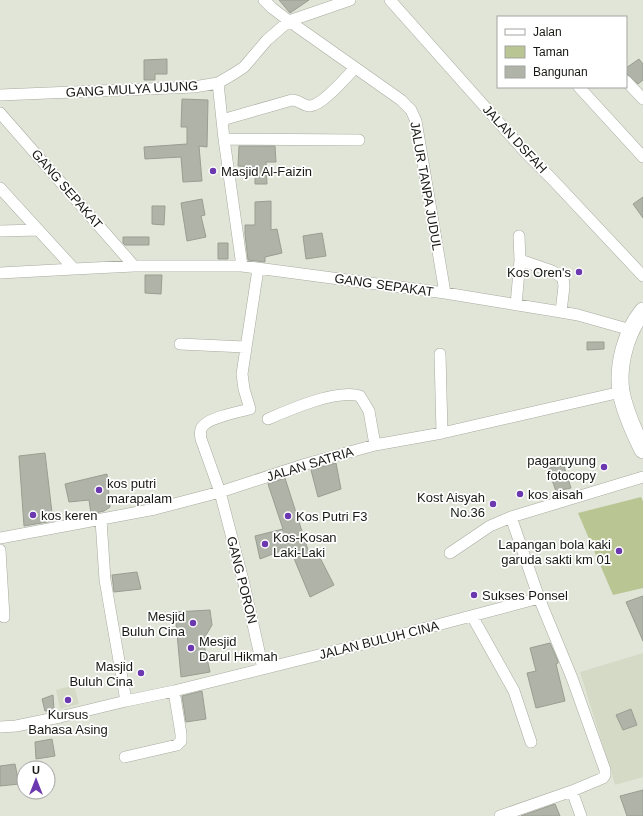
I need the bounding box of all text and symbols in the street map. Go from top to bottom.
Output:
legend [497,16,627,88]
text: Jalan [533,25,562,39]
text: Taman [533,45,569,59]
text: Bangunan [533,65,588,79]
street label: GANG MULYA UJUNG [65,78,199,100]
street label: JALAN DSFAH [480,102,550,176]
street label: JALUR TANPA JUDUL [407,120,445,252]
street label: GANG SEPAKAT [29,146,105,232]
place label: Masjid Al-Faizin [221,164,312,179]
marker: Masjid Al-Faizin [208,166,218,176]
place label: Kos Oren's [507,265,571,280]
marker: Kos Oren's [574,267,584,277]
street label: GANG SEPAKAT [333,271,435,299]
street label: JALAN SATRIA [265,444,356,484]
place label: pagaruyung fotocopy [527,453,596,483]
marker: pagaruyung fotocopy [599,462,609,472]
place label: kos putri marapalam [107,476,172,506]
marker: kos putri marapalam [94,485,104,495]
place label: kos aisah [528,487,583,502]
marker: kos aisah [515,489,525,499]
place label: Kost Aisyah No.36 [417,490,485,520]
marker: Kost Aisyah No.36 [488,499,498,509]
place label: kos keren [41,508,97,523]
place label: Kos Putri F3 [296,509,368,524]
marker: kos keren [28,510,38,520]
marker: Kos Putri F3 [283,511,293,521]
place label: Kos-Kosan Laki-Laki [273,530,337,560]
street label: GANG PORON [224,535,260,625]
place label: Lapangan bola kaki garuda sakti km 01 [498,537,611,567]
marker: Kos-Kosan Laki-Laki [260,539,270,549]
marker: Lapangan bola kaki garuda sakti km 01 [614,546,624,556]
place label: Sukses Ponsel [482,588,568,603]
marker: Sukses Ponsel [469,590,479,600]
place label: Mesjid Buluh Cina [121,609,186,639]
marker: Mesjid Buluh Cina [188,618,198,628]
street label: JALAN BULUH CINA [318,618,441,662]
place label: Mesjid Darul Hikmah [199,634,278,664]
marker: Mesjid Darul Hikmah [186,643,196,653]
place label: Masjid Buluh Cina [69,659,134,689]
marker: Masjid Buluh Cina [136,668,146,678]
marker: Kursus Bahasa Asing [63,695,73,705]
place label: Kursus Bahasa Asing [28,707,108,737]
north arrow [16,760,56,800]
text: U [32,764,40,776]

